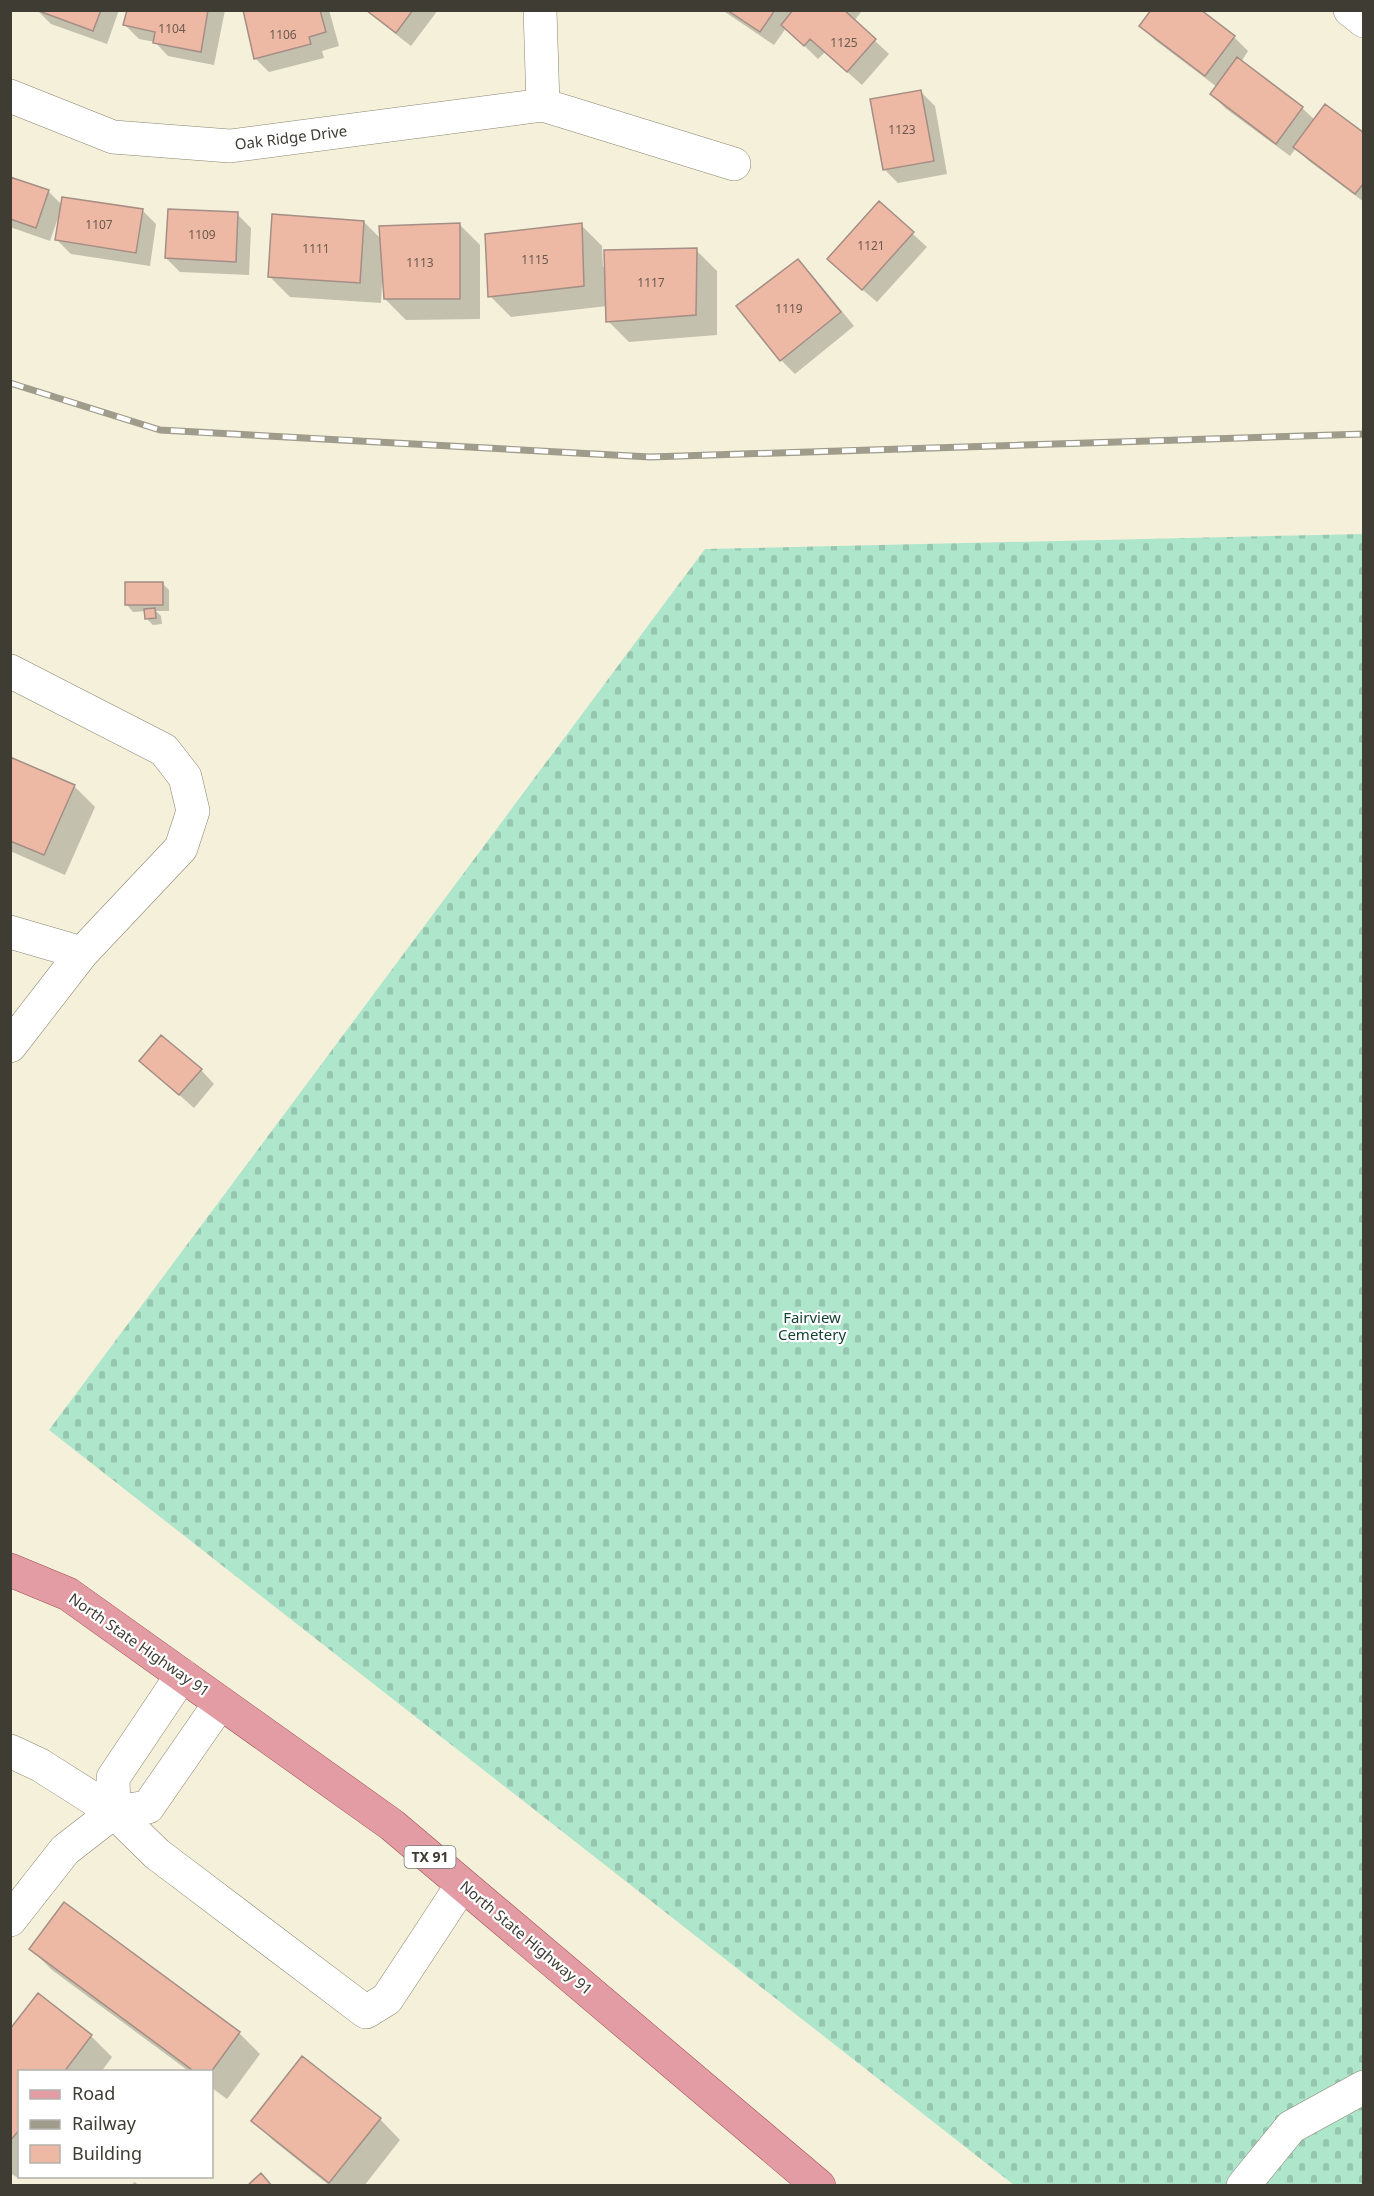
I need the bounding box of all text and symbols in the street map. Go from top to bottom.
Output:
house number: 1104 [158,20,186,37]
house number: 1106 [269,26,297,43]
house number: 1125 [830,34,858,51]
street label: Oak Ridge Drive [234,120,348,154]
house number: 1123 [888,121,916,138]
house number: 1107 [85,216,113,233]
house number: 1109 [188,226,216,243]
house number: 1121 [857,237,885,254]
house number: 1111 [302,240,330,257]
house number: 1115 [521,251,549,268]
house number: 1113 [406,254,434,271]
house number: 1117 [637,274,665,291]
house number: 1119 [775,300,803,317]
park label: Fairview Cemetery [778,1307,846,1344]
street label: North State Highway 91 [65,1588,214,1700]
road number: TX 91 [404,1846,456,1868]
street label: North State Highway 91 [456,1876,597,1999]
legend [18,2070,213,2178]
text: Road [72,2081,115,2105]
text: Railway [72,2111,137,2135]
text: Building [72,2141,142,2165]

